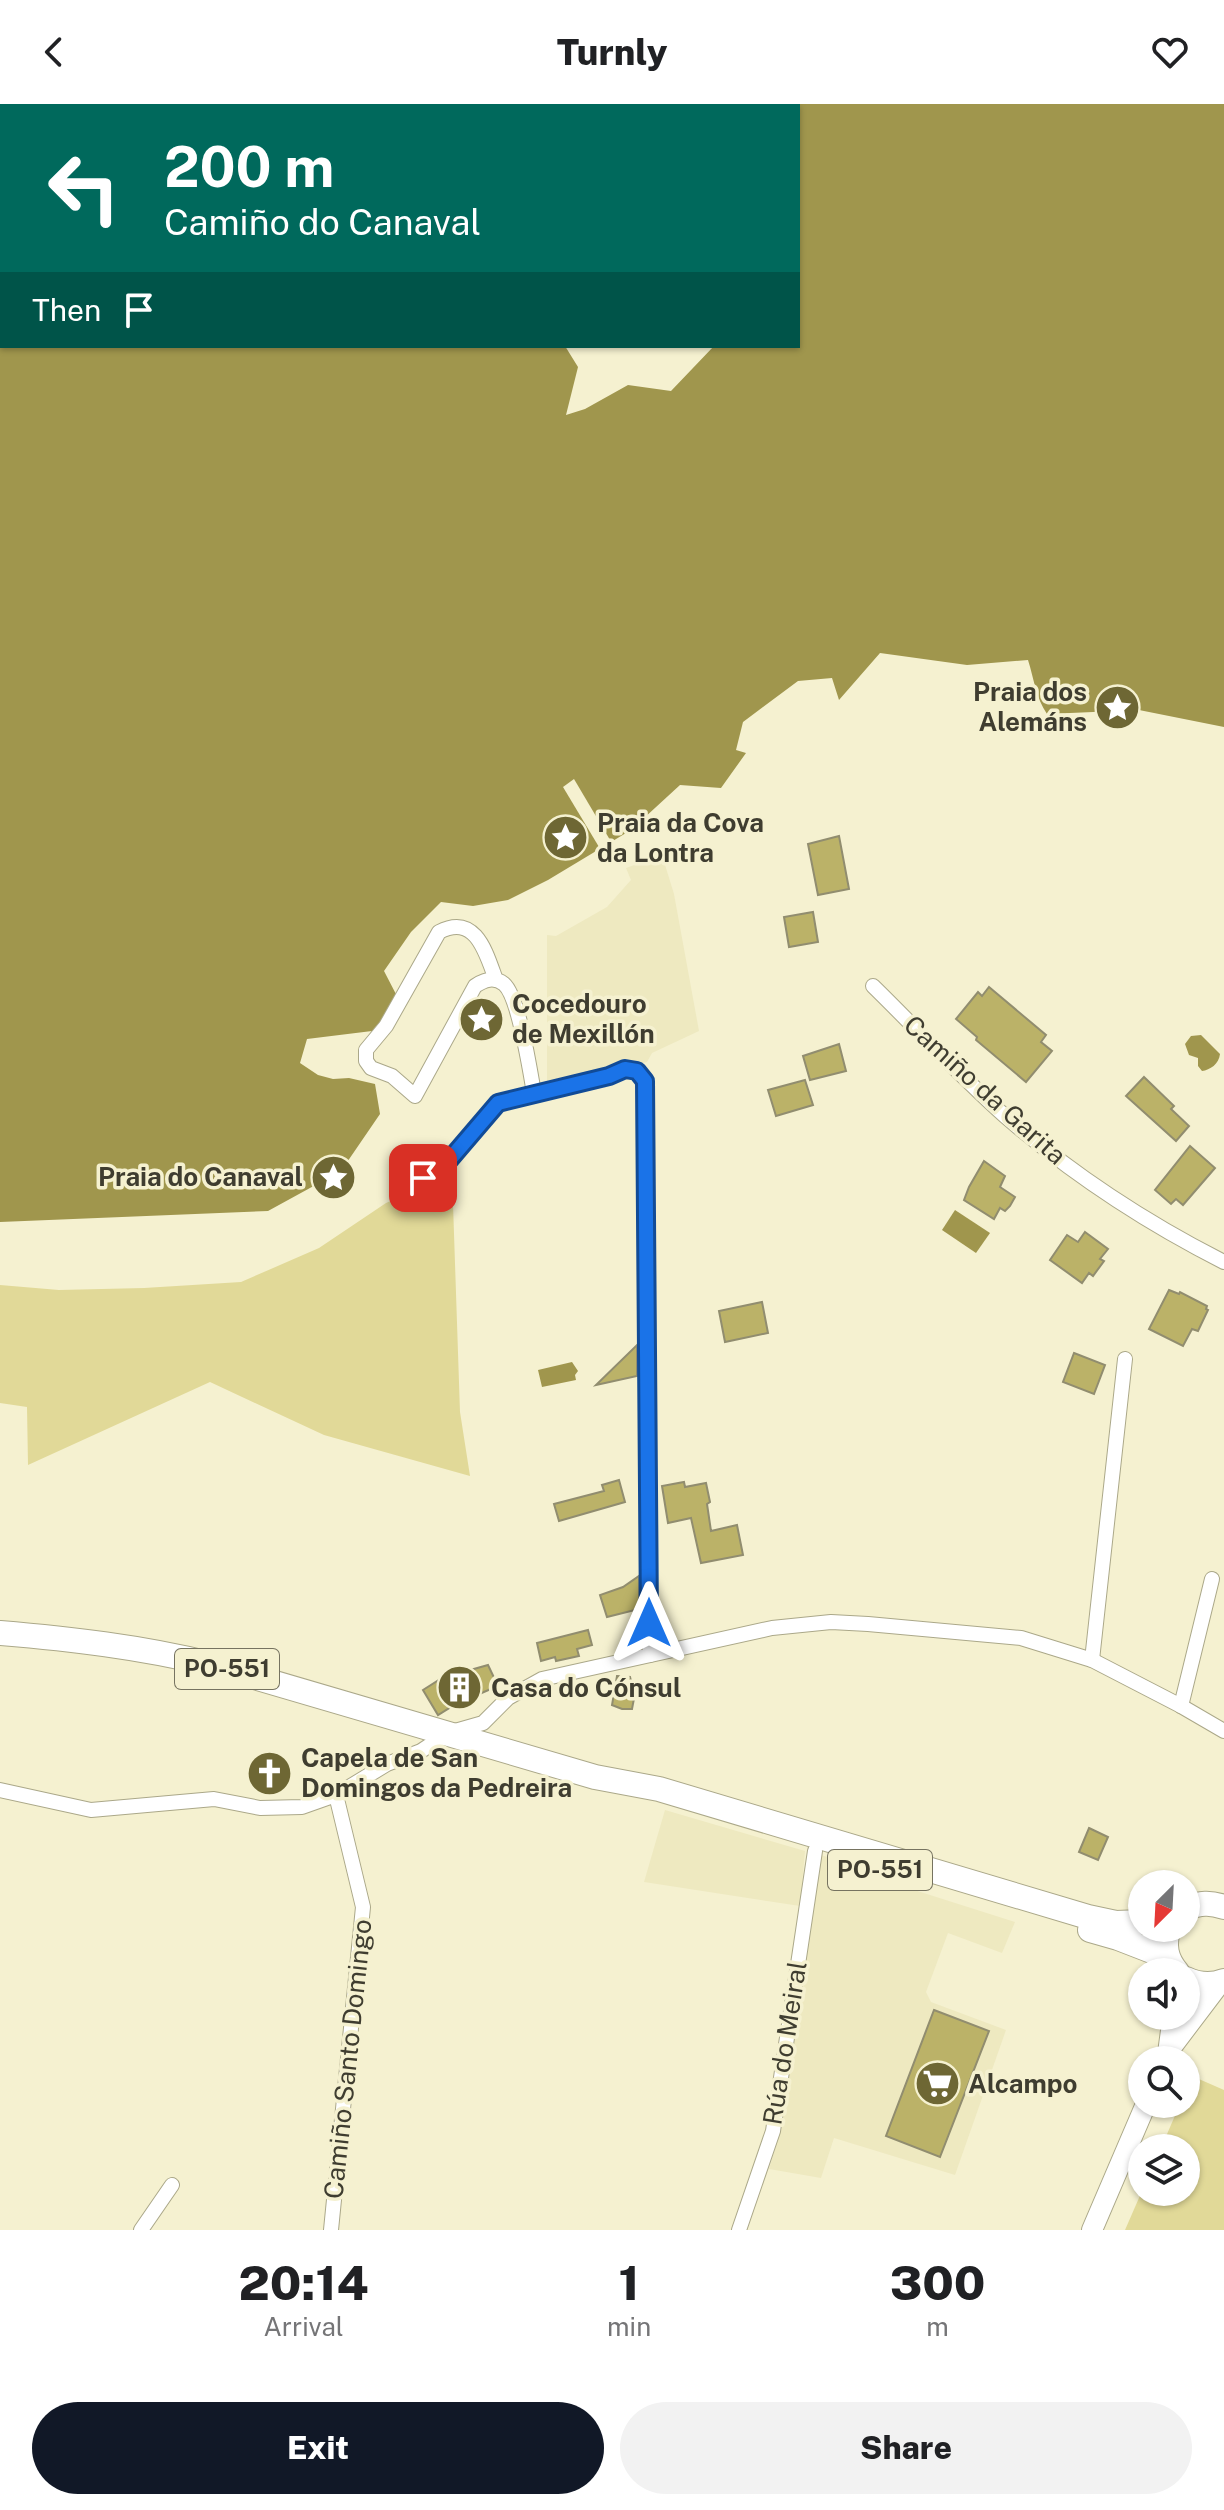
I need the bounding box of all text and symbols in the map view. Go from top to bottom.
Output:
icon: back [32,30,76,74]
icon: heart [1148,30,1192,74]
text: Turnly [557,31,667,73]
text: 200 m [164,134,334,200]
icon: left [32,136,136,240]
text: Camiño do Canaval [164,201,481,243]
icon: arrive [117,288,161,332]
text: Then [32,292,101,328]
place label: Praia dos Alemáns [973,676,1087,737]
place icon: Praia dos Alemáns [1094,683,1142,731]
place label: Praia da Cova da Lontra [597,807,764,868]
place icon: Praia da Cova da Lontra [542,814,590,862]
place label: Cocedouro de Mexillón [512,988,655,1049]
place icon: Cocedouro de Mexillón [457,995,505,1043]
street label: Camiño da Garita [898,1009,1073,1171]
pin [389,1144,457,1212]
place icon: Praia do Canaval [310,1153,358,1201]
icon: arrive [401,1156,445,1200]
place label: Praia do Canaval [98,1161,303,1192]
position arrow [607,1581,691,1665]
road number: PO-551 [175,1649,279,1689]
building icon: Casa do Cónsul [436,1664,484,1712]
place label: Casa do Cónsul [491,1672,681,1703]
place label: Capela de San Domingos da Pedreira [301,1742,572,1803]
church icon: Capela de San Domingos da Pedreira [246,1749,294,1797]
road number: PO-551 [828,1850,932,1890]
north arrow [1128,1870,1200,1942]
map controls [1128,1870,1200,2206]
street label: Camiño Santo Domingo [317,1918,378,2200]
button: sound [1128,1958,1200,2030]
street label: Rúa do Meiral [756,1959,813,2127]
button: search [1128,2046,1200,2118]
supermarket icon: Alcampo [913,2060,961,2108]
place label: Alcampo [968,2068,1078,2099]
button: layers [1128,2134,1200,2206]
text: 20:14 [239,2254,369,2311]
text: 1 [619,2254,640,2311]
text: 300 [890,2254,985,2311]
text: Arrival [263,2311,344,2342]
text: min [607,2311,651,2342]
text: m [926,2311,949,2342]
button: Exit [32,2402,604,2494]
button: Share [620,2402,1192,2494]

